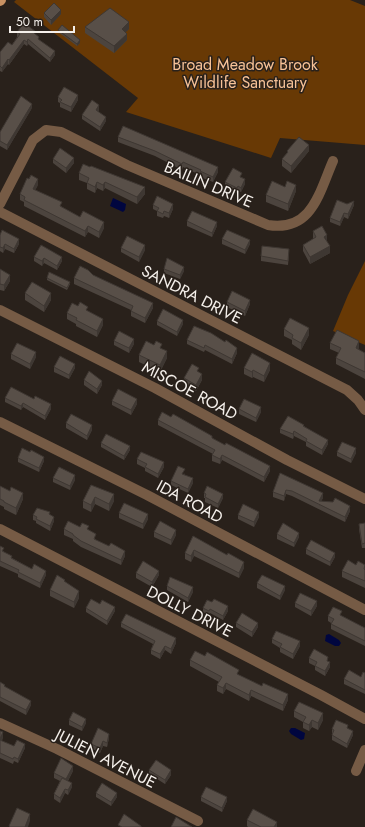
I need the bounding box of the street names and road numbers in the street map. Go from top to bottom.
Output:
street label: BAILIN DRIVE [161,155,257,214]
street label: SANDRA DRIVE [138,259,246,330]
street label: MISCOE ROAD [138,356,242,425]
street label: IDA ROAD [152,474,227,529]
street label: DOLLY DRIVE [143,580,237,643]
street label: JULIEN AVENUE [50,722,160,794]

